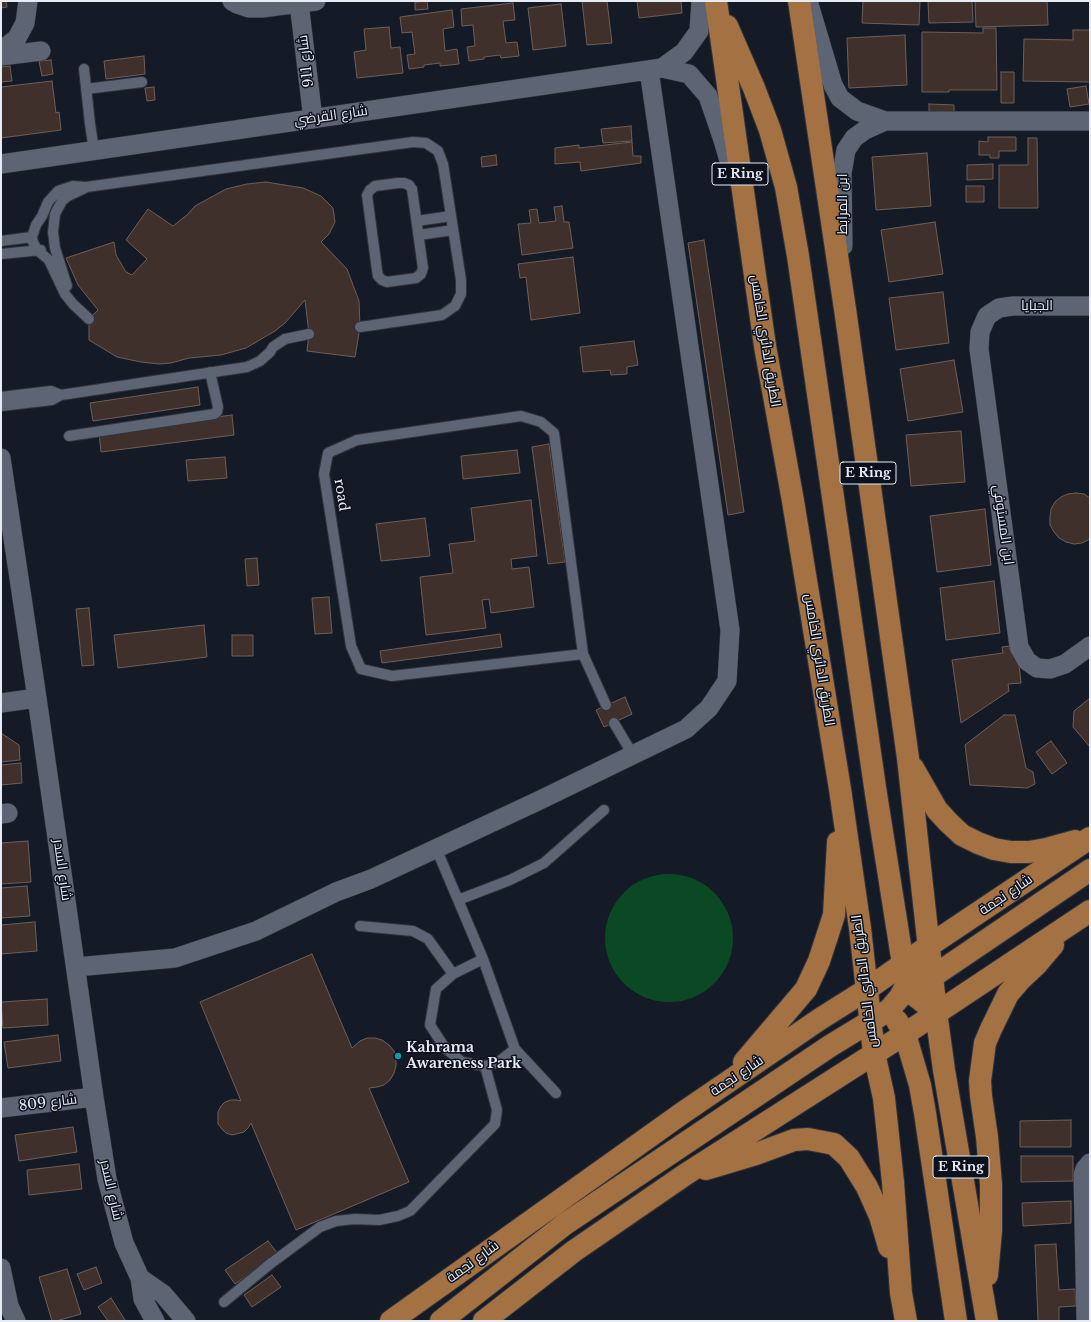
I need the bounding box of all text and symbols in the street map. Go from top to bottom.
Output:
street label: شارع 911 [294,34,318,88]
street label: شارع القرضي [293,103,369,129]
road number: E Ring [712,163,768,185]
street label: ابن المرابط [835,173,851,235]
street label: الطريق الدائري الخامس [746,274,784,408]
street label: الجبايا [1021,298,1053,314]
road number: E Ring [840,462,896,484]
street label: road [330,477,352,513]
street label: ابن المستوفي [989,484,1017,566]
street label: الطريق الدائري الخامس [800,593,838,727]
street label: شارع السدر [49,838,75,902]
street label: شارع نجمة [976,871,1036,919]
street label: الطريق الدائري الخامس [849,914,881,1048]
place label: Kahrama Awareness Park [406,1040,521,1072]
marker: Kahrama Awareness Park [393,1051,403,1061]
street label: شارع نجمة [707,1052,767,1100]
street label: شارع 809 [18,1091,78,1115]
road number: E Ring [933,1156,989,1178]
street label: شارع السدر [96,1158,126,1222]
street label: شارع نجمة [443,1237,503,1287]

